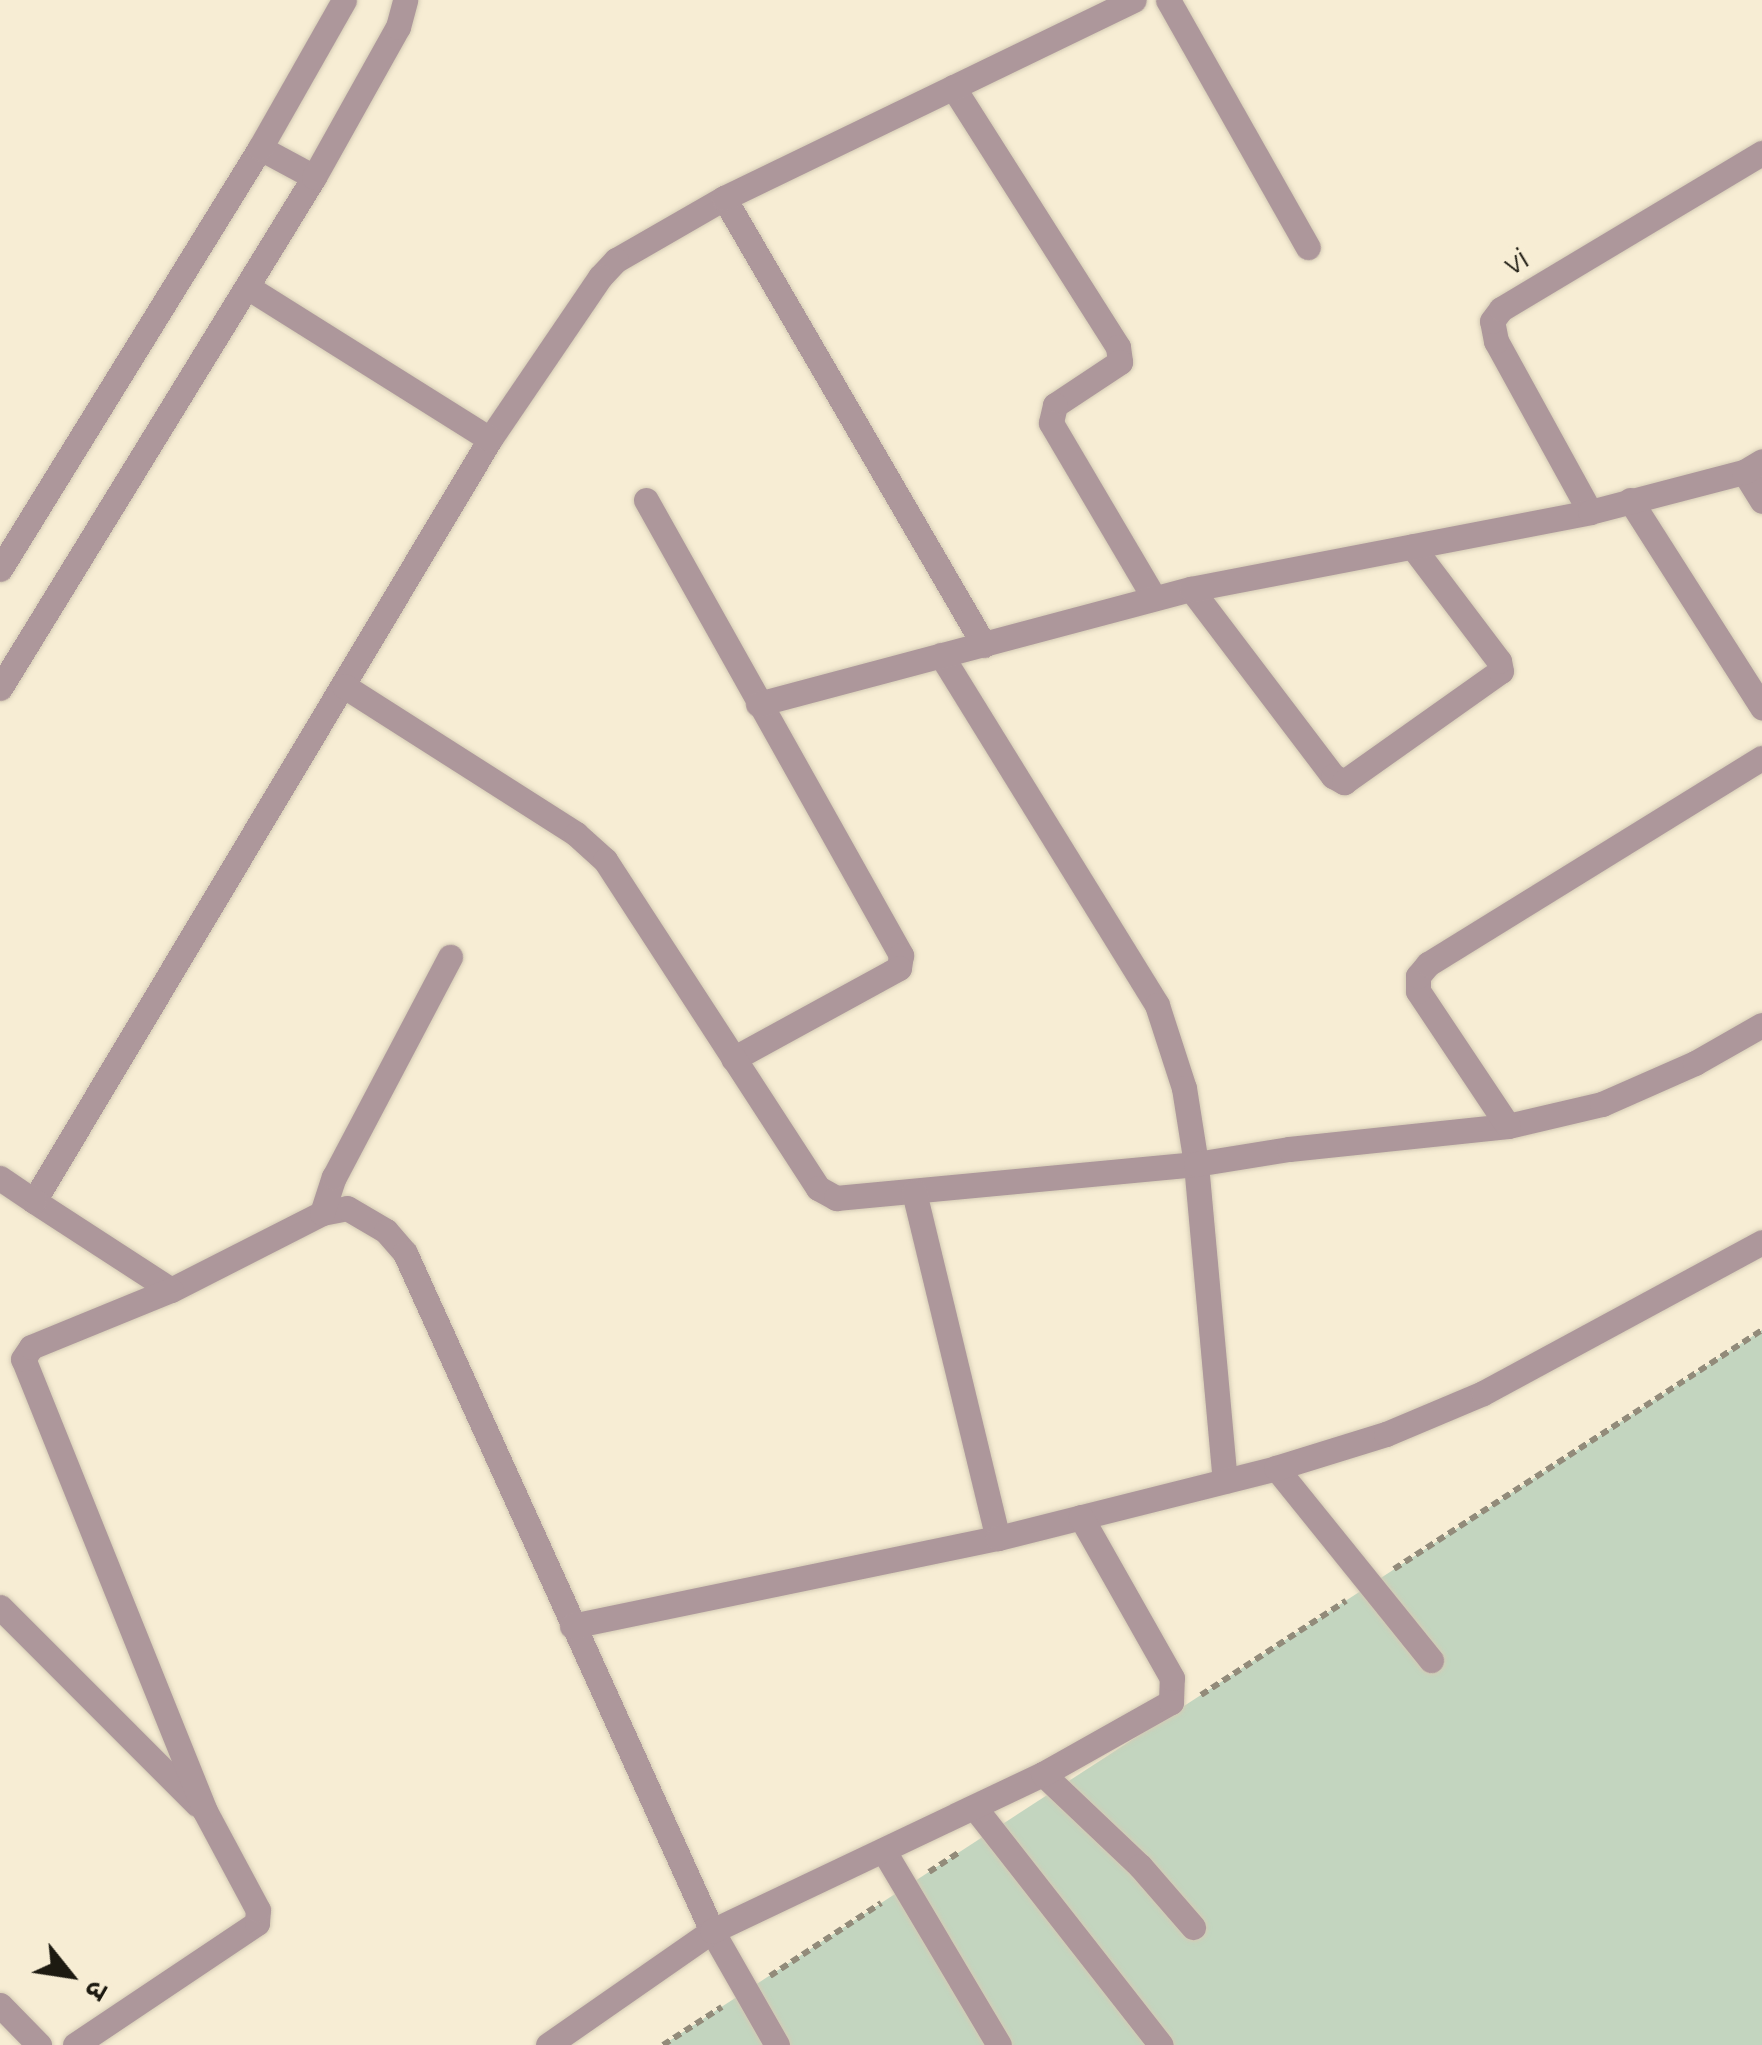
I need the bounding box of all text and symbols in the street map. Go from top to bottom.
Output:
street label: vi [1497,241,1535,283]
north arrow [20,1925,120,2025]
text: उ [78,1975,115,2006]

